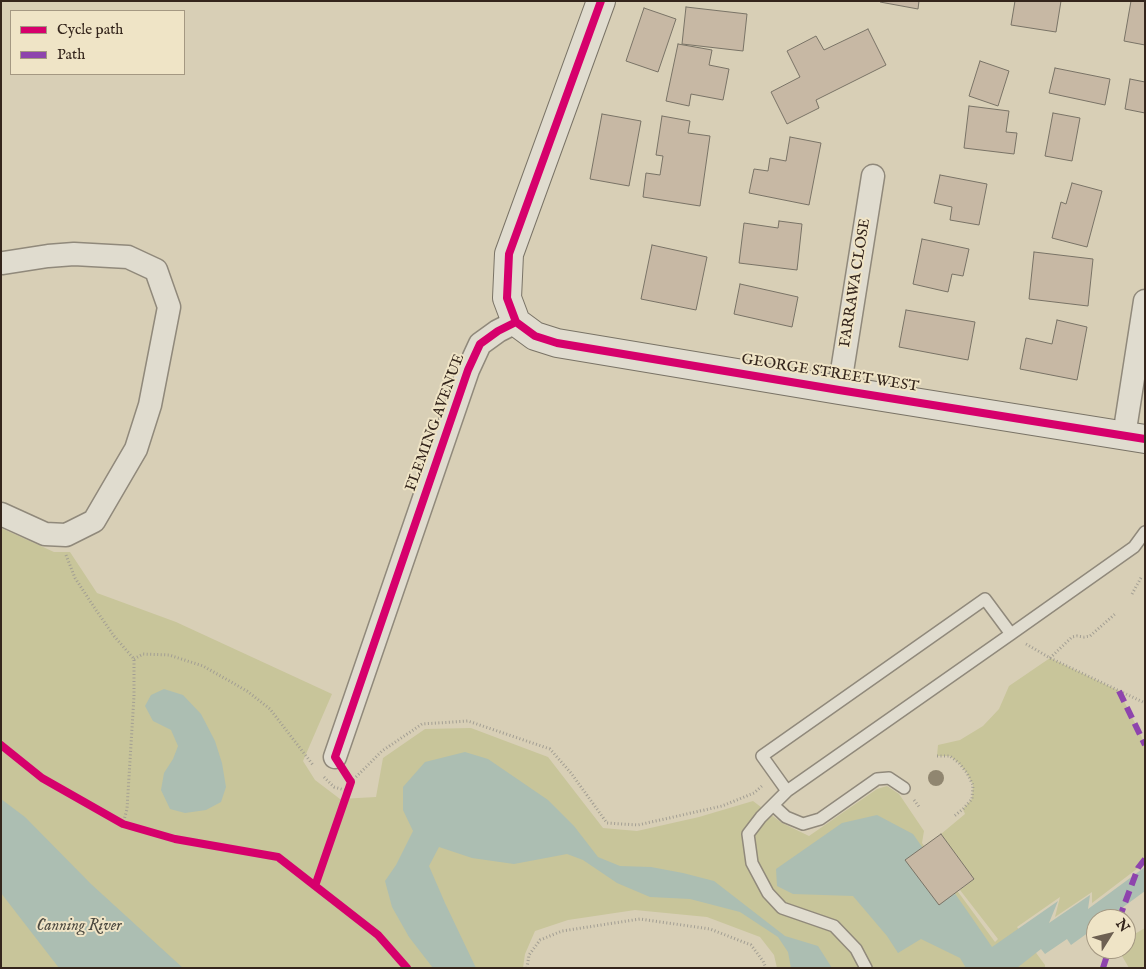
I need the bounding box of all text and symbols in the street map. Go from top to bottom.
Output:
legend [10,10,185,75]
text: Cycle path [57,20,123,39]
text: Path [57,45,85,64]
street label: FARRAWA CLOSE [837,217,875,349]
street label: GEORGE STREET WEST [740,351,920,397]
street label: FLEMING AVENUE [403,352,469,494]
north arrow [1086,909,1136,959]
text: N [1111,916,1133,936]
water label: Canning River [37,917,121,937]

